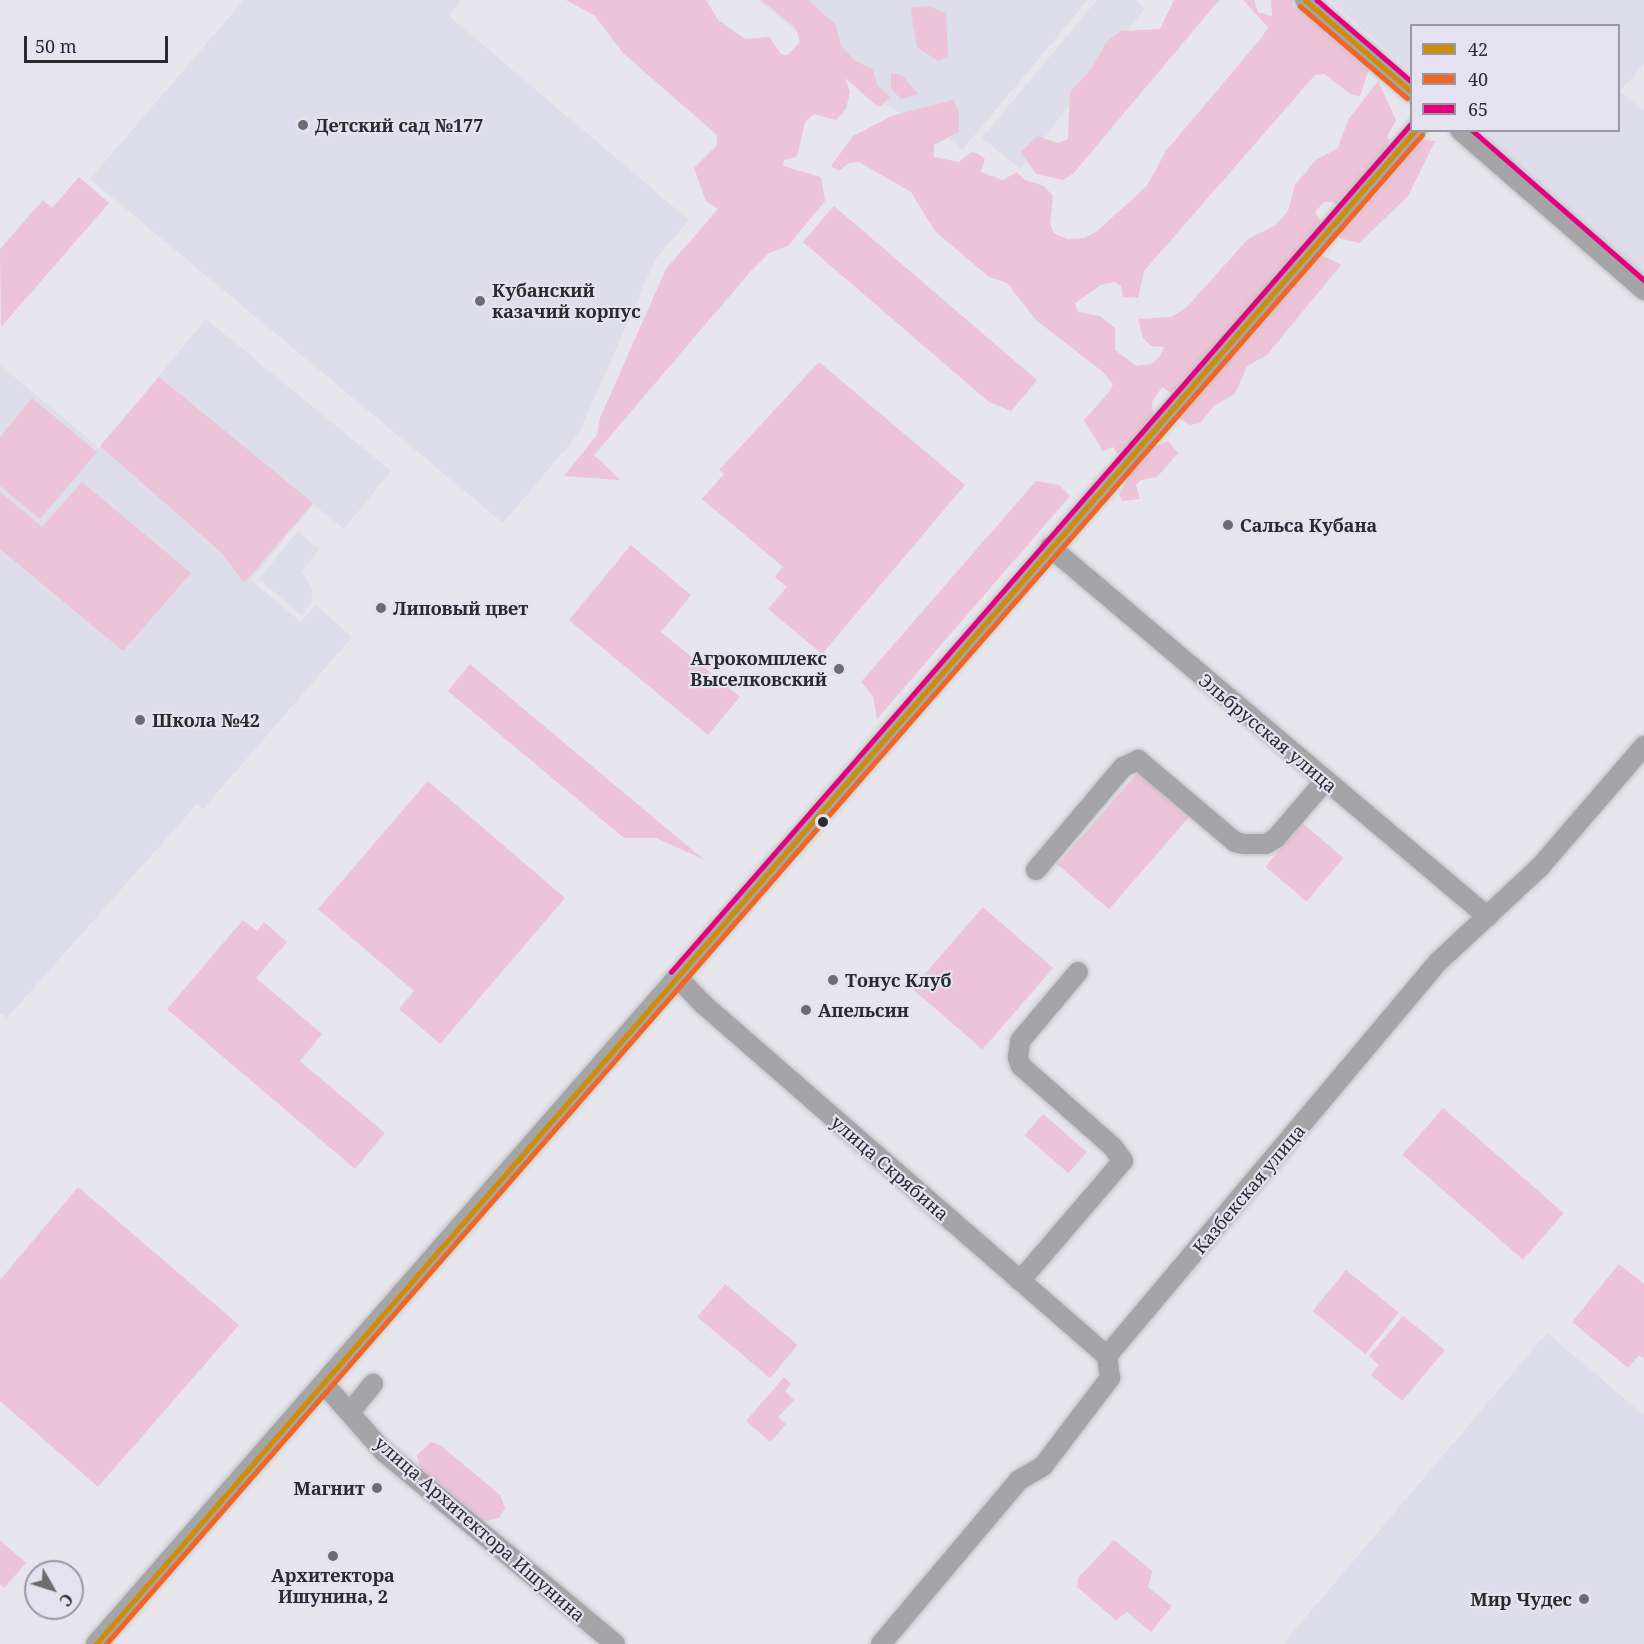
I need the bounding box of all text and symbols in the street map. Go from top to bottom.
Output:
scale bar [27,24,171,62]
legend [1410,24,1620,132]
text: 50 m [35,34,77,58]
text: 42 [1468,37,1488,61]
text: 40 [1468,67,1488,91]
text: 65 [1468,97,1488,121]
place label: Детский сад №177 [315,114,483,136]
marker: Детский сад №177 [296,118,310,132]
place label: Кубанский казачий корпус [492,280,641,322]
marker: Кубанский казачий корпус [473,294,487,308]
place label: Сальса Кубана [1240,514,1377,536]
marker: Сальса Кубана [1221,518,1235,532]
place label: Липовый цвет [393,597,528,619]
marker: Липовый цвет [374,601,388,615]
place label: Агрокомплекс Выселковский [690,648,827,690]
marker: Агрокомплекс Выселковский [832,662,846,676]
street label: Эльбрусская улица [1195,669,1341,797]
place label: Школа №42 [152,709,260,731]
marker: Школа №42 [133,713,147,727]
unlabelled marker [817,816,829,828]
place label: Тонус Клуб [845,969,951,991]
marker: Тонус Клуб [826,973,840,987]
place label: Апельсин [818,999,909,1021]
marker: Апельсин [799,1003,813,1017]
street label: улица Скрябина [827,1111,953,1225]
street label: Казбекская улица [1188,1120,1310,1258]
street label: улица Архитектора Ишунина [371,1432,589,1626]
place label: Магнит [293,1477,365,1499]
marker: Магнит [370,1481,384,1495]
marker: Архитектора Ишунина, 2 [326,1549,340,1563]
north arrow [24,1560,84,1620]
place label: Архитектора Ишунина, 2 [271,1565,395,1608]
place label: Мир Чудес [1470,1588,1572,1610]
text: С [55,1589,78,1611]
marker: Мир Чудес [1577,1592,1591,1606]

